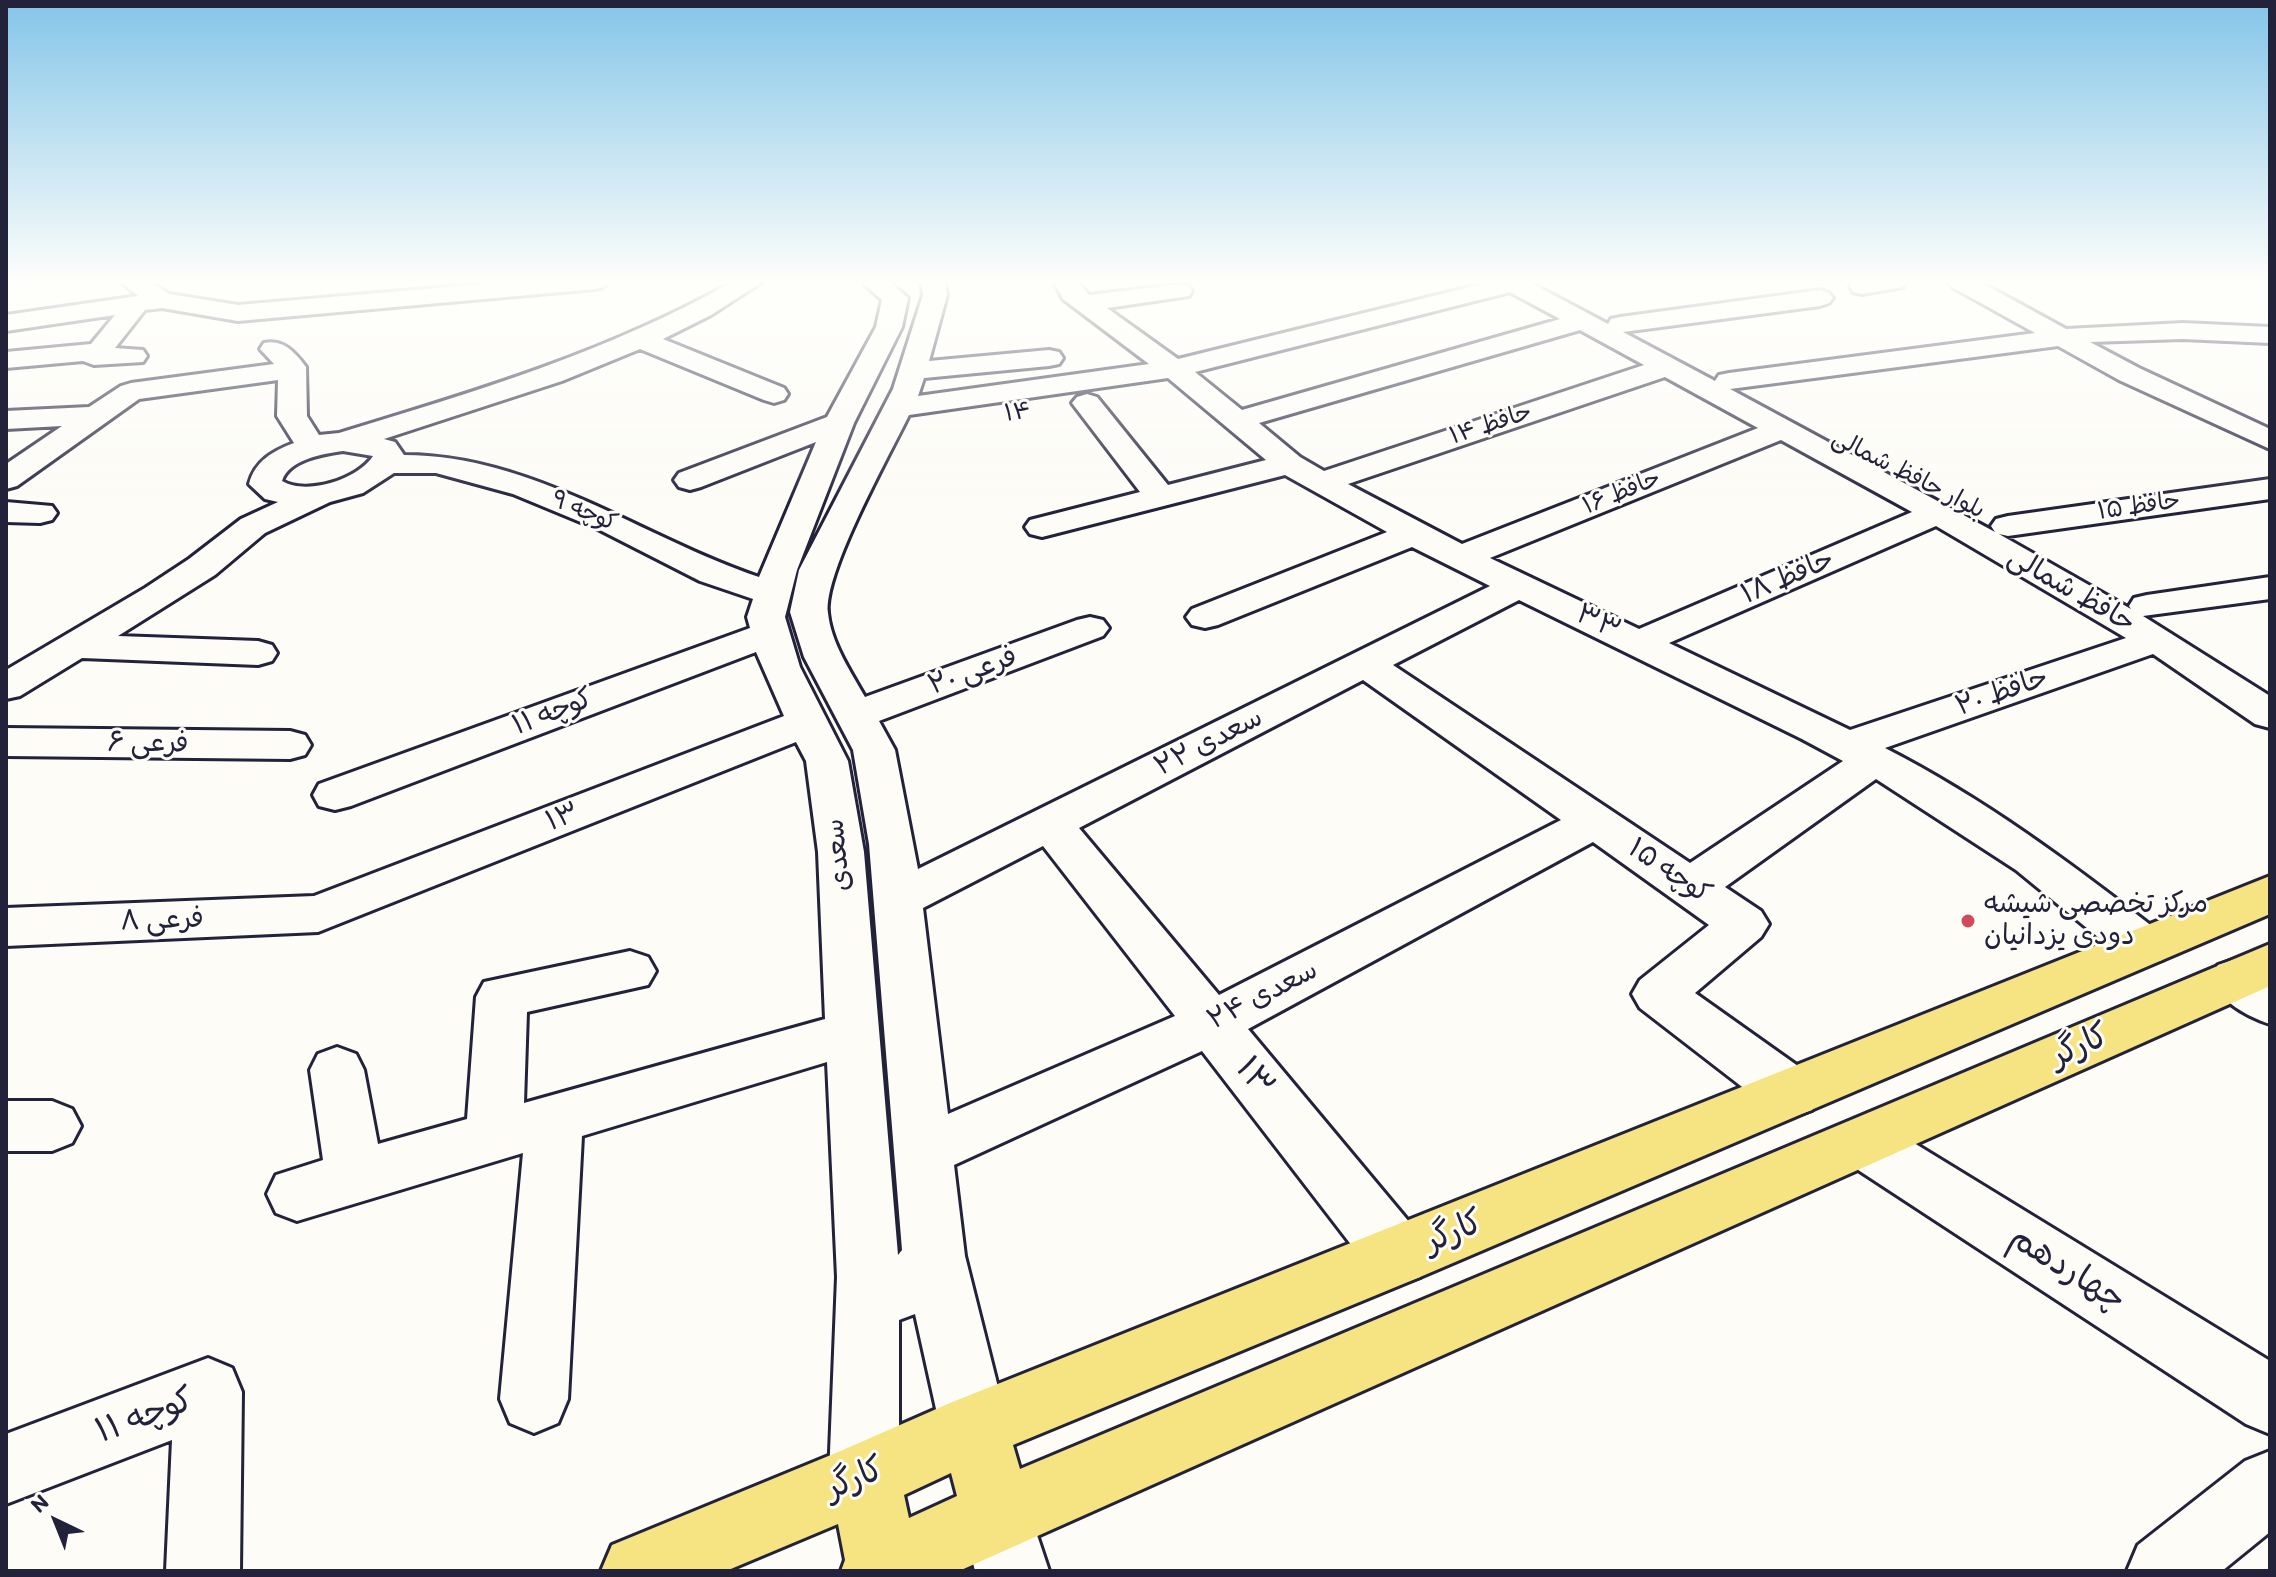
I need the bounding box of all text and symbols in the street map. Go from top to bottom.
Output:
street label: ۱۴ [1003,397,1033,429]
street label: حافظ ۱۴ [1446,398,1536,452]
street label: بلوار حافظ شمالی [1827,424,1989,526]
street label: حافظ ۱۶ [1579,464,1665,522]
street label: کوچه ۹ [546,485,622,539]
street label: حافظ ۱۵ [2096,487,2182,527]
street label: حافظ شمالی [2001,541,2141,641]
street label: حافظ ۱۸ [1737,543,1839,613]
street label: ۳۳ [1570,598,1626,648]
street label: فرعی ۲۰ [924,640,1022,704]
street label: حافظ ۲۰ [1951,662,2053,724]
street label: کوچه ۱۱ [508,682,598,744]
street label: سعدی ۲۲ [1149,701,1269,785]
street label: فرعی ۶ [107,726,189,762]
street label: ۱۳ [542,796,584,840]
street label: سعدی [818,817,860,893]
street label: کوچه ۱۵ [1621,832,1717,912]
place label: مرکز تخصصی شیشه دودی یزدانیان [1984,888,2208,954]
street label: فرعی ۸ [120,903,204,939]
marker: مرکز تخصصی شیشه دودی یزدانیان [1959,912,1977,930]
street label: سعدی ۲۴ [1202,954,1324,1038]
street label: کارگر [2044,1016,2116,1078]
street label: ۱۳ [1226,1050,1282,1106]
street label: کارگر [1418,1202,1490,1264]
street label: چهاردهم [2001,1218,2133,1322]
street label: کوچه ۱۱ [90,1380,200,1454]
street label: کارگر [819,1449,891,1511]
north arrow [16,1481,96,1561]
text: N [25,1488,54,1518]

